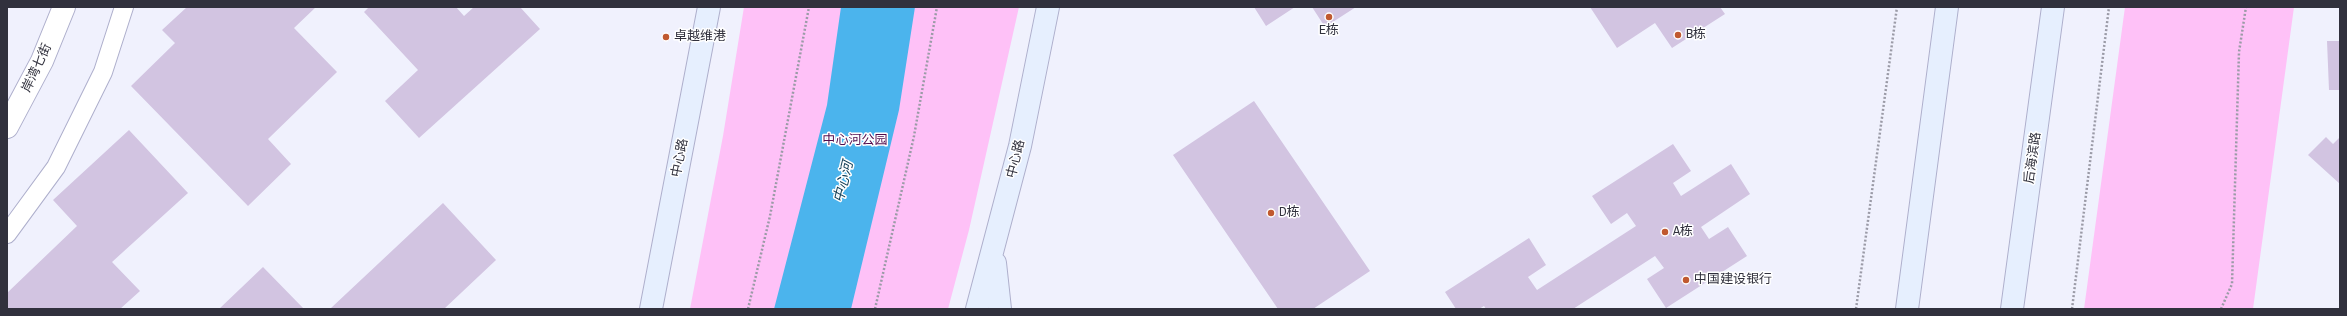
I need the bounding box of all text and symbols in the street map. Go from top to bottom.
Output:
marker: E栋 [1324,12,1334,22]
place label: E栋 [1319,23,1339,39]
place label: B栋 [1686,27,1706,43]
place label: 卓越维港 [674,29,726,45]
marker: B栋 [1673,30,1683,40]
marker: 卓越维港 [661,32,671,42]
street label: 岸湾七街 [19,41,55,95]
street label: 后海滨路 [2022,131,2044,185]
park label: 中心河公园 [823,133,887,149]
street label: 中心路 [669,137,691,179]
street label: 中心路 [1004,138,1028,180]
water label: 中心河 [831,160,857,204]
place label: D栋 [1279,205,1300,221]
marker: D栋 [1266,208,1276,218]
place label: A栋 [1673,224,1693,240]
marker: A栋 [1660,227,1670,237]
place label: 中国建设银行 [1694,272,1772,288]
marker: 中国建设银行 [1681,275,1691,285]

